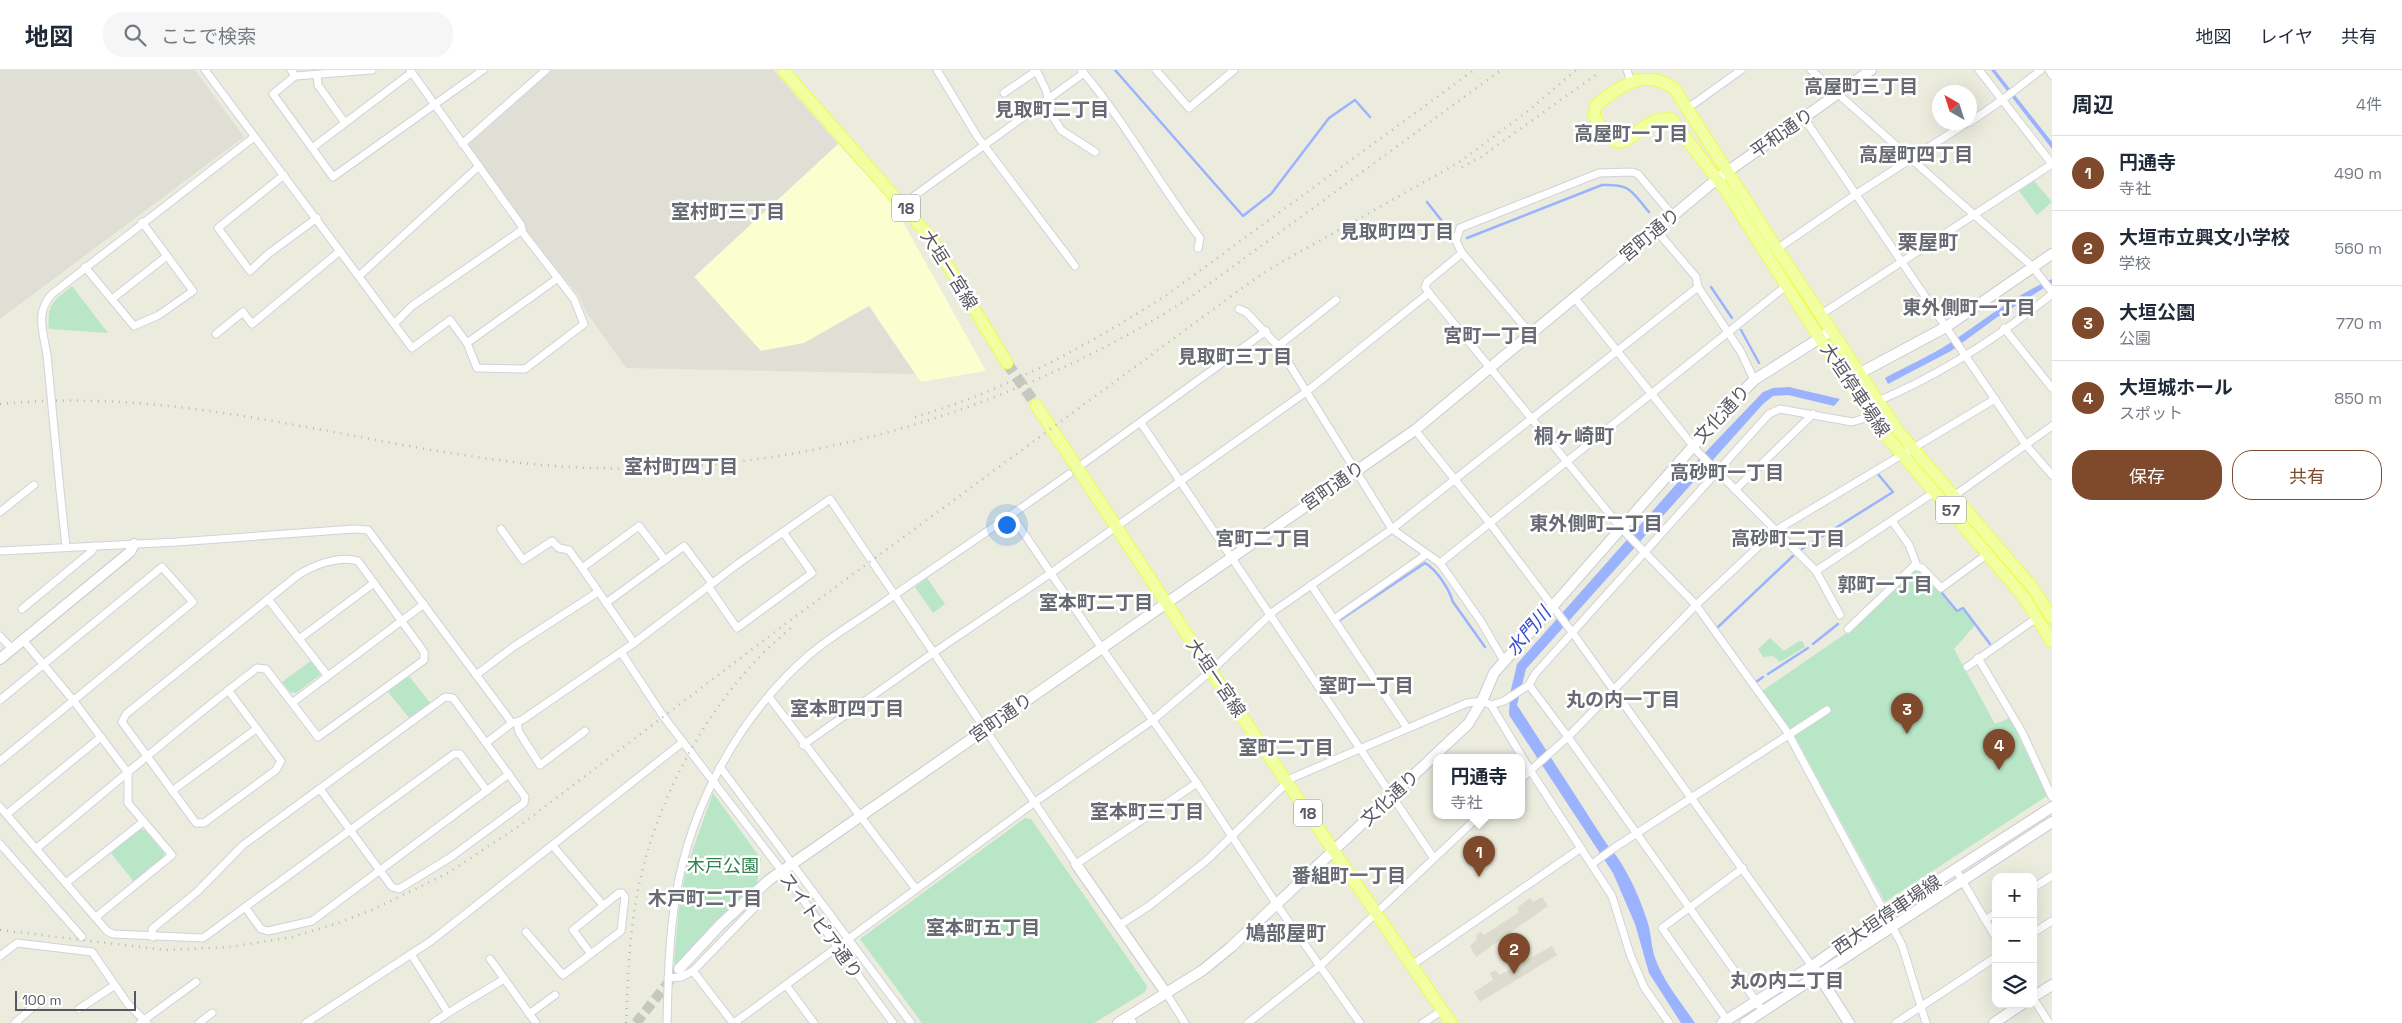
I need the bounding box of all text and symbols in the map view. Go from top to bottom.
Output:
search box [103,12,453,57]
text: 地図 [25,21,73,52]
icon: search [121,21,149,49]
text: ここで検索 [161,24,256,49]
text: 地図 [2196,25,2232,48]
text: レイヤ [2260,25,2313,48]
text: 共有 [2341,25,2377,48]
district label: 高屋町三丁目 [1804,74,1918,99]
north arrow [1932,85,1977,130]
text: 周辺 [2072,91,2114,118]
text: 4件 [2356,94,2382,115]
district label: 見取町二丁目 [995,97,1109,122]
street label: 平和通り [1746,103,1818,163]
district label: 高屋町一丁目 [1574,121,1688,146]
district label: 高屋町四丁目 [1859,142,1973,167]
text: 円通寺 [2119,150,2176,175]
text: 1 [2084,163,2092,184]
text: 490 m [2334,163,2382,184]
text: 寺社 [2119,178,2151,199]
road number: 18 [892,195,920,222]
district label: 室村町三丁目 [671,199,785,224]
street label: 宮町通り [1615,203,1685,267]
district label: 見取町四丁目 [1340,219,1454,244]
street label: 大垣一宮線 [916,225,983,314]
text: 大垣市立興文小学校 [2119,225,2290,250]
district label: 栗屋町 [1898,229,1958,255]
text: 2 [2083,238,2093,259]
text: 560 m [2334,238,2382,259]
text: 学校 [2119,253,2151,274]
district label: 東外側町一丁目 [1902,295,2036,320]
text: 大垣公園 [2119,300,2195,325]
text: 3 [2083,313,2093,334]
text: 770 m [2336,313,2382,334]
district label: 宮町一丁目 [1443,323,1539,348]
text: 公園 [2119,328,2151,349]
street label: 大垣停車場線 [1816,339,1895,441]
district label: 見取町三丁目 [1178,344,1292,369]
text: 大垣城ホール [2119,375,2233,400]
street label: 文化通り [1689,379,1755,448]
text: 4 [2083,388,2093,409]
text: 850 m [2334,388,2382,409]
text: スポット [2119,403,2183,424]
district label: 桐ヶ崎町 [1534,423,1614,449]
button: 保存 [2072,450,2222,500]
button: 共有 [2232,450,2382,500]
district label: 室村町四丁目 [624,454,738,479]
street label: 宮町通り [1297,456,1369,516]
district label: 高砂町一丁目 [1670,460,1784,485]
road number: 57 [1936,496,1966,524]
district label: 東外側町二丁目 [1529,511,1663,536]
your location [994,512,1020,538]
district label: 宮町二丁目 [1215,526,1311,551]
district label: 高砂町二丁目 [1731,526,1845,551]
district label: 郭町一丁目 [1837,572,1933,597]
district label: 室本町二丁目 [1039,590,1153,615]
water label: 水門川 [1500,600,1558,661]
street label: 大垣一宮線 [1182,634,1251,721]
district label: 室町一丁目 [1318,673,1414,698]
district label: 丸の内一丁目 [1566,687,1680,712]
street label: 宮町通り [965,688,1037,748]
pin: 3 [1891,693,1923,734]
district label: 室本町四丁目 [790,696,904,721]
pin: 4 [1983,729,2015,770]
district label: 室町二丁目 [1238,735,1334,760]
popup [1433,754,1525,819]
text: 円通寺 [1450,764,1508,789]
street label: 文化通り [1355,765,1424,831]
text: 寺社 [1450,792,1483,813]
district label: 室本町三丁目 [1090,799,1204,824]
road number: 18 [1294,800,1322,826]
pin: 1 [1463,836,1495,877]
park label: 木戸公園 [687,854,759,877]
district label: 番組町一丁目 [1292,863,1406,888]
street label: スイトピア通り [775,868,868,983]
street label: 西大垣停車場線 [1828,870,1945,959]
map controls [1992,873,2037,1008]
button: + [1992,873,2037,918]
district label: 木戸町二丁目 [648,886,762,911]
district label: 室本町五丁目 [926,915,1040,940]
button: − [1992,918,2037,963]
district label: 鳩部屋町 [1246,920,1326,946]
pin: 2 [1498,933,1530,974]
button: layers [1992,963,2037,1008]
district label: 丸の内二丁目 [1730,968,1844,993]
scale bar [15,988,136,1011]
text: 100 m [22,991,61,1009]

